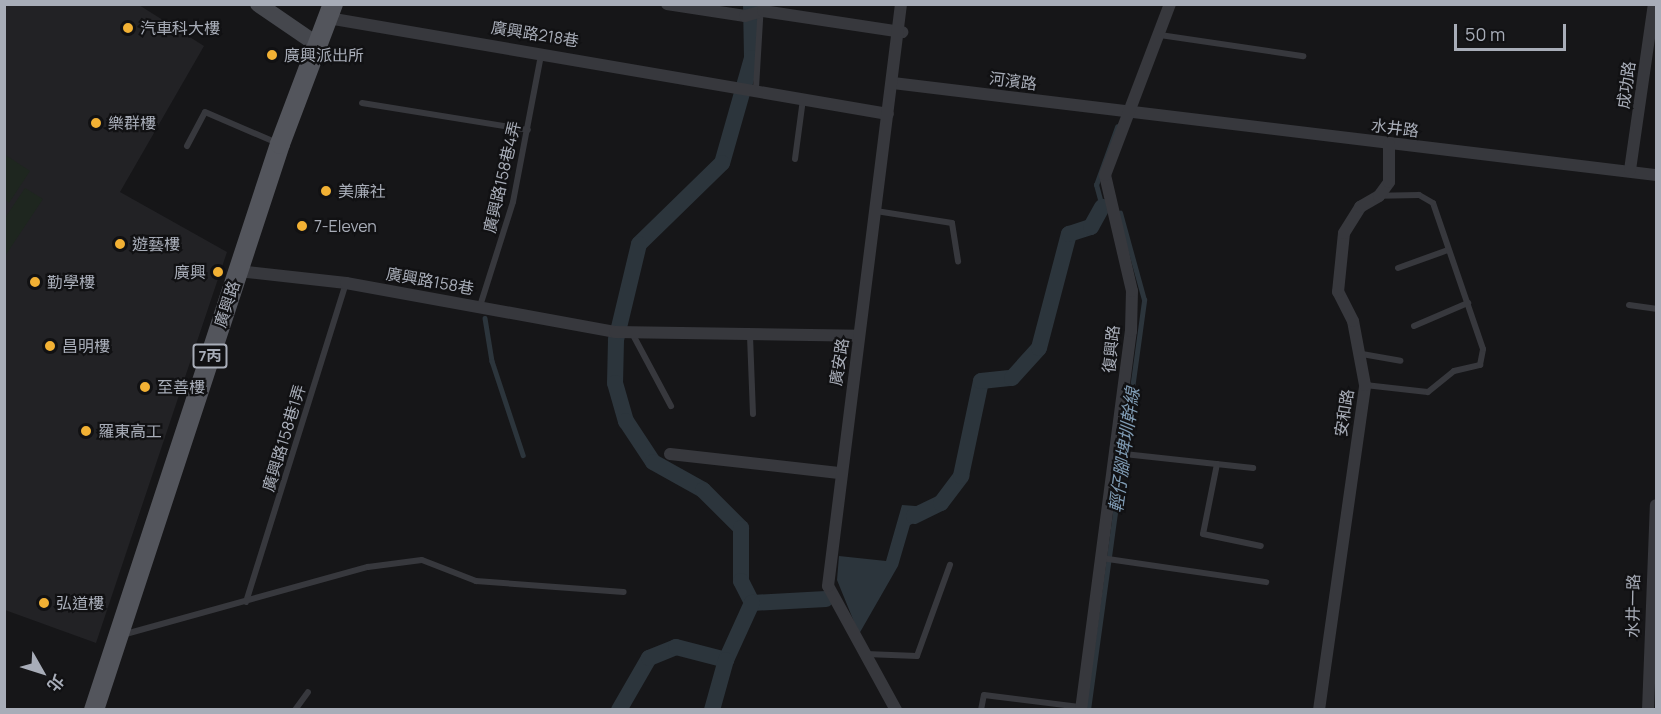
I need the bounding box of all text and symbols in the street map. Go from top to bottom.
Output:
scale bar [1457,12,1570,50]
place label: 汽車科大樓 [140,18,220,38]
street label: 廣興路218巷 [490,18,580,50]
marker: 汽車科大樓 [121,21,135,35]
text: 50 m [1465,22,1505,46]
place label: 廣興派出所 [284,45,364,65]
marker: 廣興派出所 [265,48,279,62]
street label: 成功路 [1613,60,1639,110]
street label: 河濱路 [988,69,1038,93]
place label: 樂群樓 [108,113,156,133]
marker: 樂群樓 [89,116,103,130]
street label: 水井路 [1370,116,1420,140]
street label: 廣興路158巷4弄 [480,119,524,235]
place label: 美廉社 [338,181,386,201]
marker: 美廉社 [319,184,333,198]
place label: 7-Eleven [314,216,377,236]
marker: 7-Eleven [295,219,309,233]
place label: 遊藝樓 [132,234,180,254]
marker: 遊藝樓 [113,237,127,251]
place label: 廣興 [174,262,206,282]
street label: 廣興路158巷 [385,264,475,298]
marker: 廣興 [211,265,225,279]
place label: 勤學樓 [47,272,95,292]
marker: 勤學樓 [28,275,42,289]
street label: 廣興路 [210,278,244,330]
street label: 復興路 [1099,324,1123,374]
place label: 昌明樓 [62,336,110,356]
street label: 廣安路 [826,337,852,387]
marker: 昌明樓 [43,339,57,353]
road number: 7丙 [192,344,228,368]
place label: 至善樓 [157,377,205,397]
marker: 至善樓 [138,380,152,394]
street label: 廣興路158巷1弄 [259,382,309,494]
water label: 輕仔腳埤圳幹線 [1105,386,1143,514]
street label: 安和路 [1331,388,1357,438]
place label: 羅東高工 [98,421,162,441]
marker: 羅東高工 [79,424,93,438]
street label: 水井一路 [1623,574,1643,638]
place label: 弘道樓 [56,593,104,613]
marker: 弘道樓 [37,596,51,610]
north arrow [12,642,72,702]
text: 北 [42,670,70,696]

